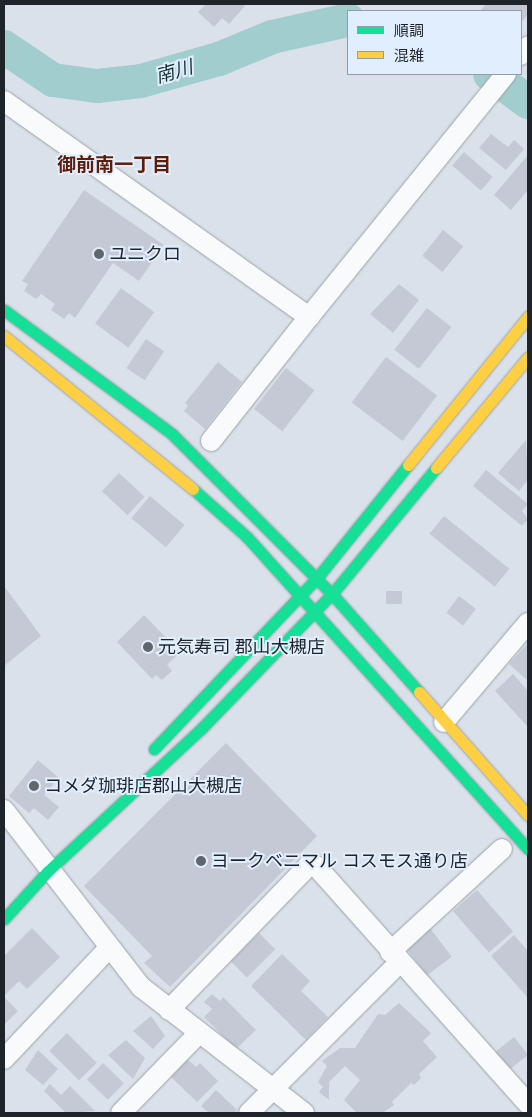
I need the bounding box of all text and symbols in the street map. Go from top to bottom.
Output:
legend [347,10,522,75]
text: 順調 [394,21,424,40]
text: 混雑 [394,46,424,65]
water label: 南川 [153,56,195,88]
district label: 御前南一丁目 [57,154,171,176]
place label: ユニクロ [109,243,181,265]
marker: ユニクロ [93,248,105,260]
place label: 元気寿司 郡山大槻店 [158,636,325,658]
marker: 元気寿司 郡山大槻店 [142,641,154,653]
place label: コメダ珈琲店郡山大槻店 [44,775,242,797]
marker: コメダ珈琲店郡山大槻店 [28,780,40,792]
place label: ヨークベニマル コスモス通り店 [211,850,468,872]
marker: ヨークベニマル コスモス通り店 [195,855,207,867]

